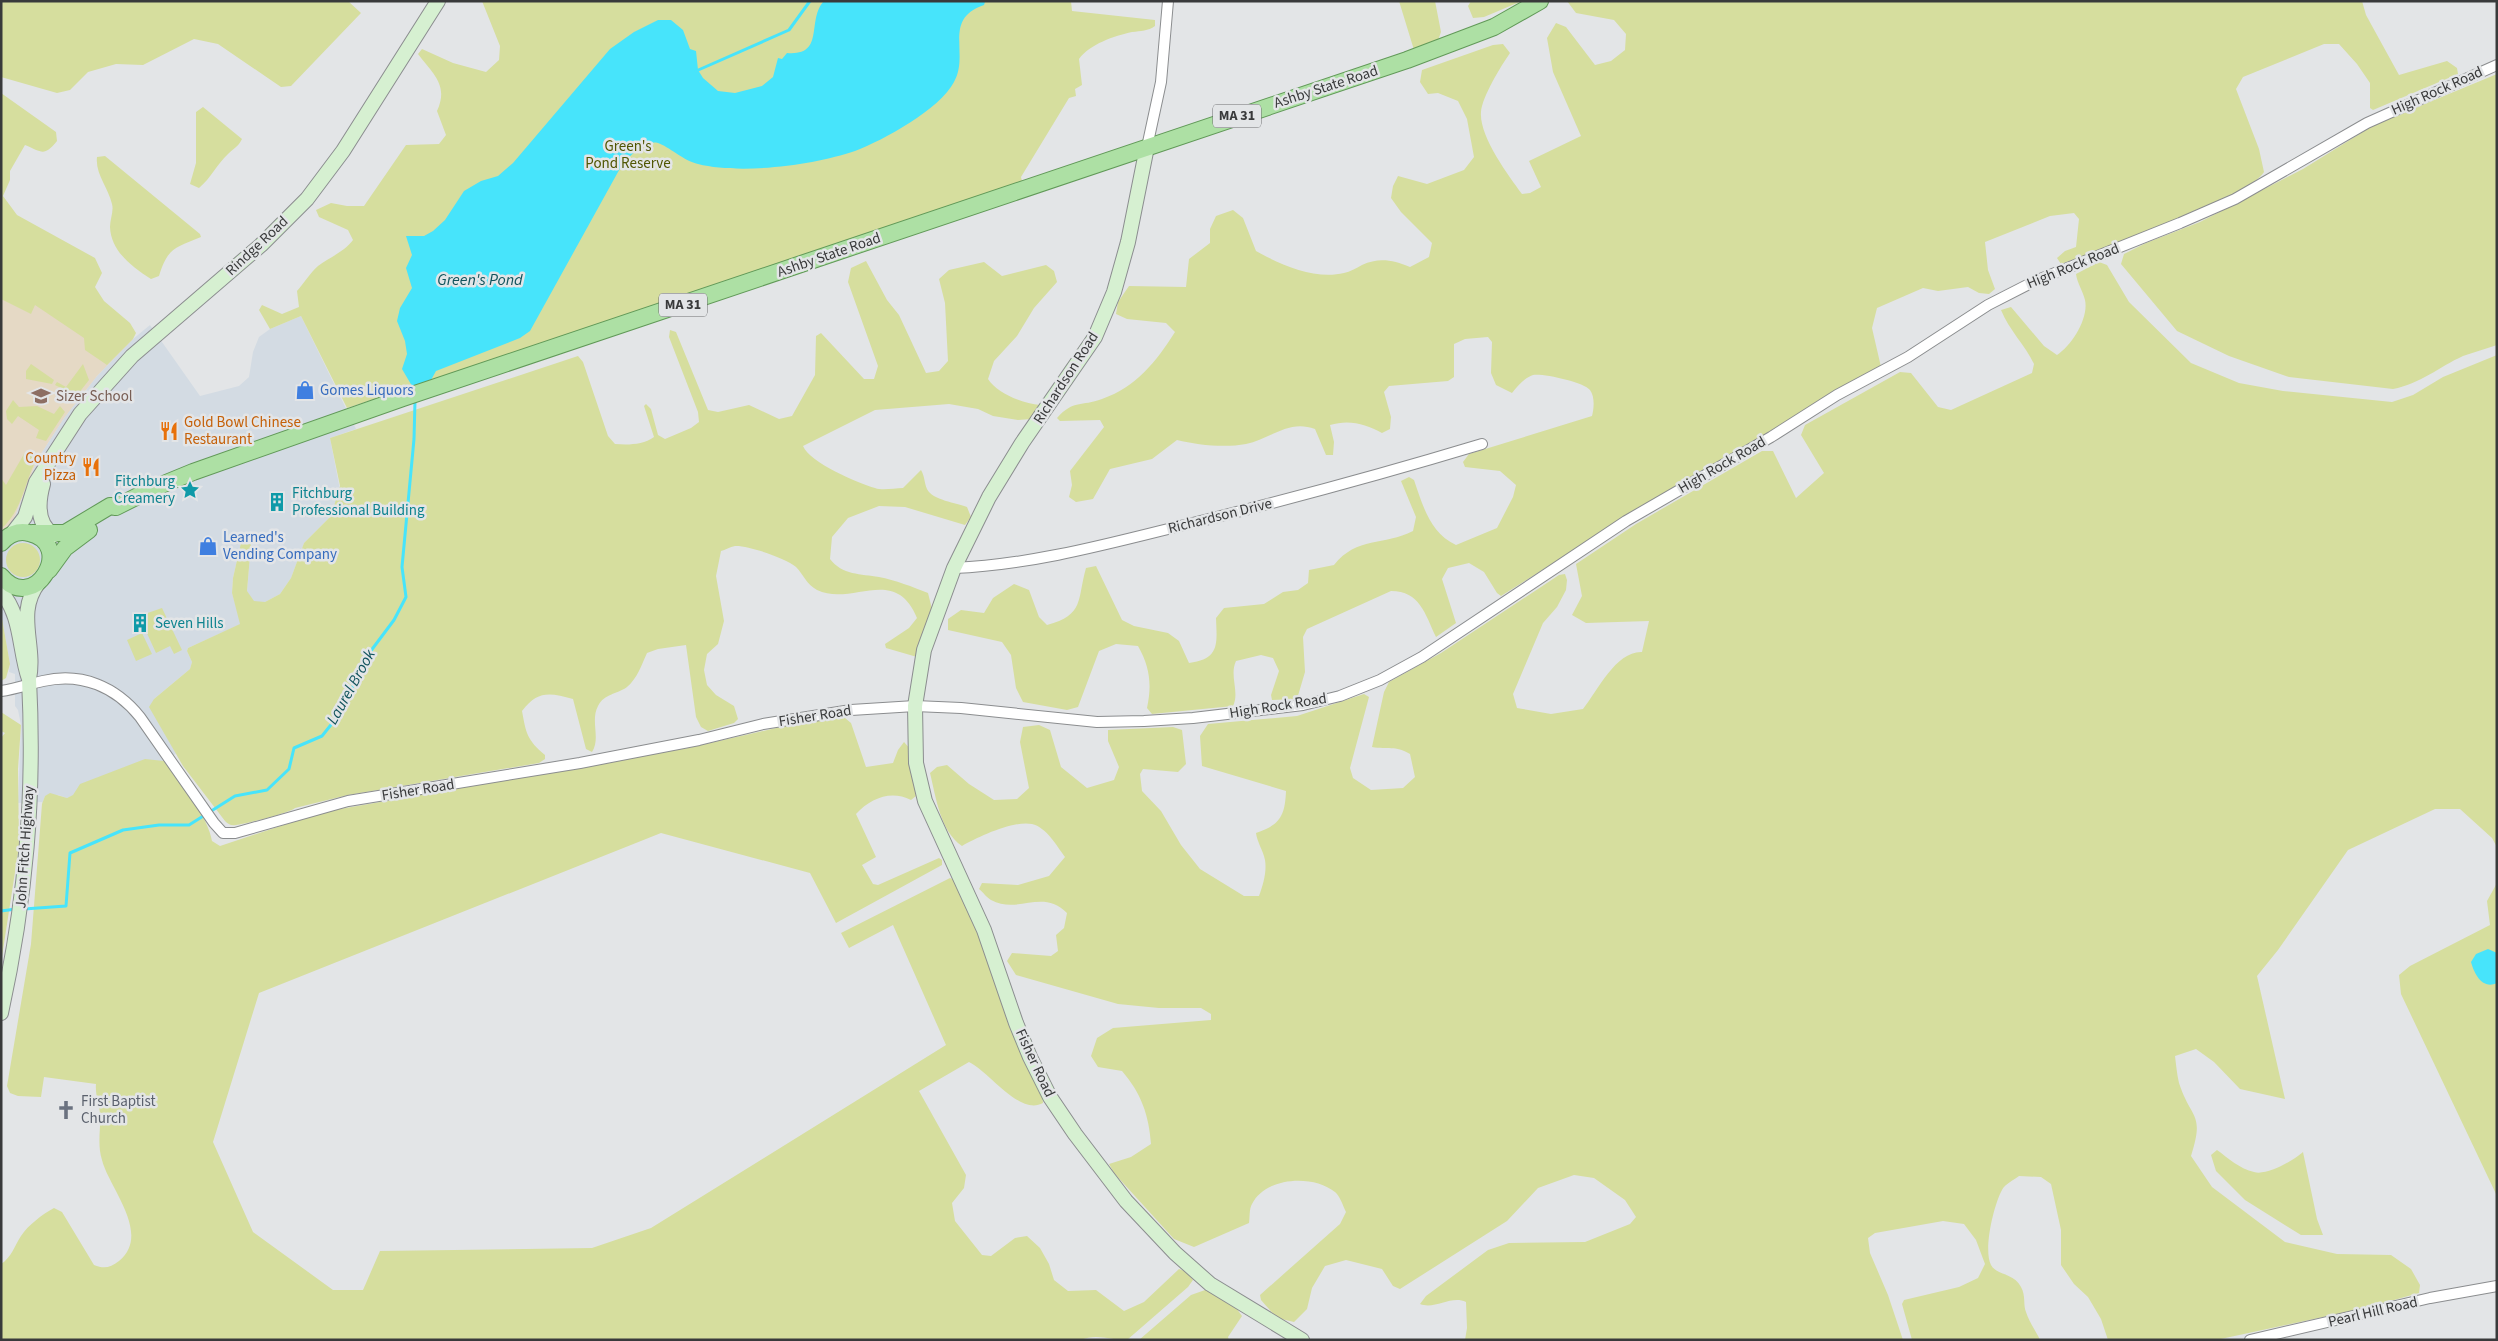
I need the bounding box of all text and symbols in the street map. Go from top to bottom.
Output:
street label: Ashby State Road [1271,60,1381,114]
street label: High Rock Road [2388,61,2486,121]
road number: MA 31 [1213,104,1261,128]
park label: Green's Pond Reserve [585,136,671,174]
street label: Rindge Road [221,211,293,281]
street label: Ashby State Road [774,227,884,283]
street label: High Rock Road [2024,238,2122,294]
water label: Green's Pond [437,269,523,291]
road number: MA 31 [659,294,707,316]
street label: Richardson Road [1028,328,1104,428]
shop icon: Gomes Liquors [294,379,316,401]
place label: Gomes Liquors [320,380,414,401]
school or university icon: Sizer School [30,385,52,407]
place label: Sizer School [56,386,133,407]
place label: Gold Bowl Chinese Restaurant [184,412,301,450]
restaurant icon: Gold Bowl Chinese Restaurant [158,420,180,442]
street label: High Rock Road [1674,431,1770,499]
place label: Country Pizza [25,448,76,486]
restaurant icon: Country Pizza [80,456,102,478]
place label: Fitchburg Creamery [114,471,175,509]
place icon: Fitchburg Creamery [179,479,201,501]
place label: Fitchburg Professional Building [292,483,425,521]
building icon: Fitchburg Professional Building [266,491,288,513]
street label: Richardson Drive [1166,493,1274,539]
place label: Learned's Vending Company [223,527,337,565]
shop icon: Learned's Vending Company [197,535,219,557]
building icon: Seven Hills [129,612,151,634]
place label: Seven Hills [155,613,224,634]
water label: Laurel Brook [321,645,381,729]
street label: High Rock Road [1228,688,1328,724]
street label: Fisher Road [777,700,853,732]
street label: Fisher Road [380,774,456,806]
street label: John Fitch Highway [10,785,40,909]
street label: Fisher Road [1010,1025,1060,1101]
place label: First Baptist Church [81,1091,156,1129]
church icon: First Baptist Church [55,1099,77,1121]
street label: Pearl Hill Road [2326,1292,2420,1332]

